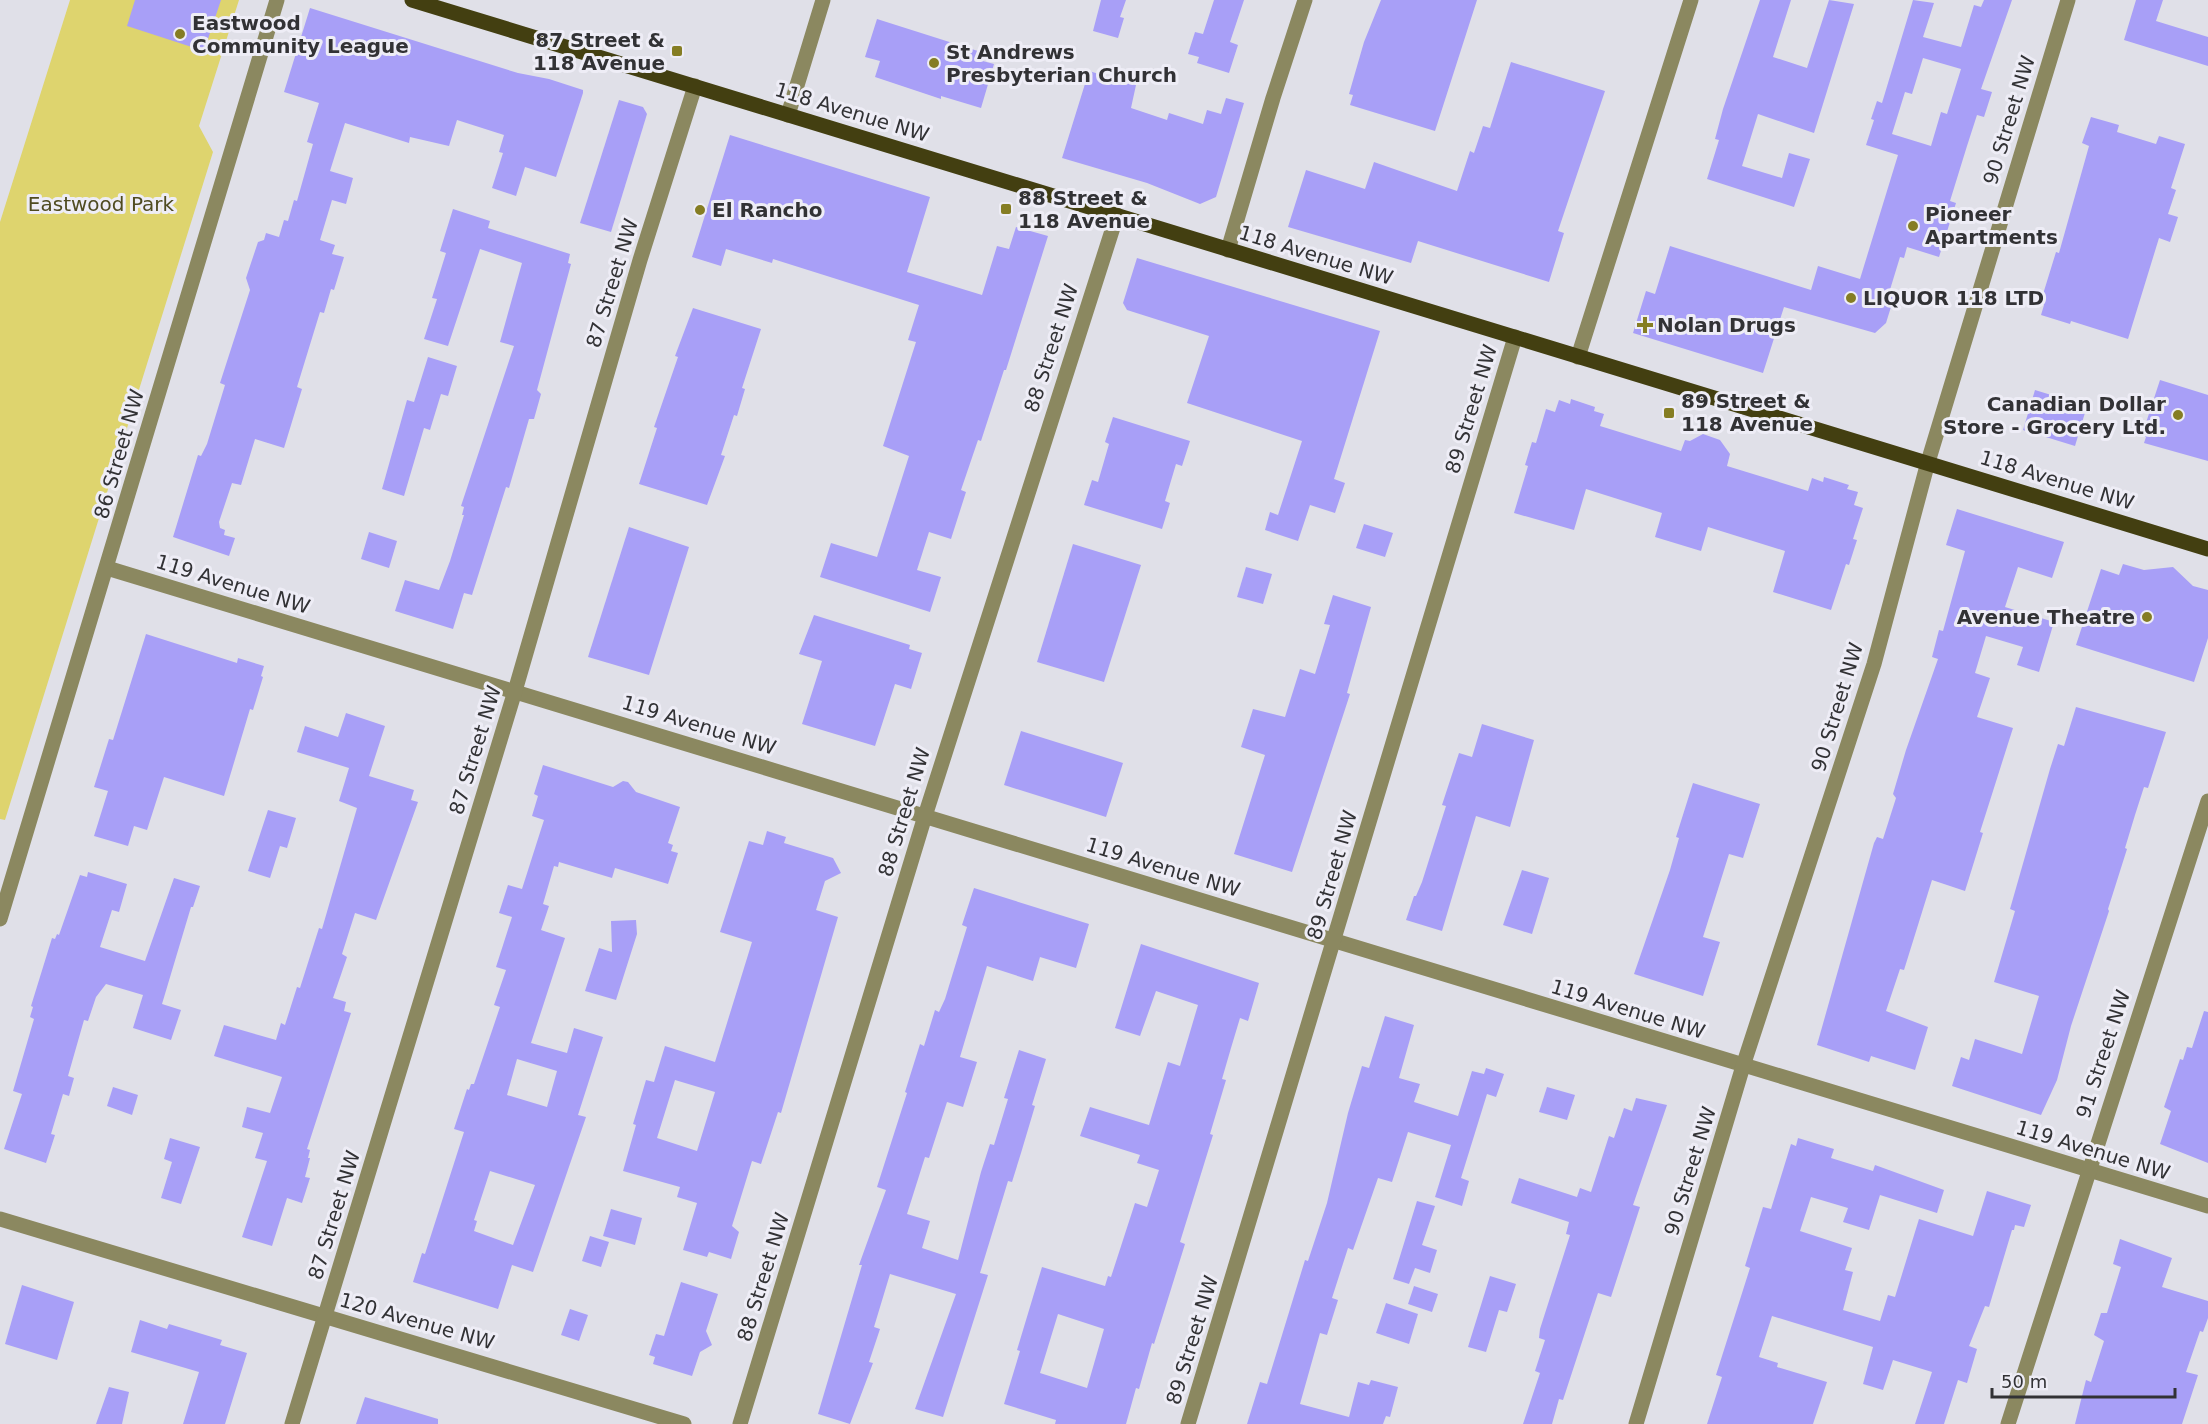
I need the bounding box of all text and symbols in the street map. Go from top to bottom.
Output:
place label: Eastwood Community League [192,11,409,58]
marker: Eastwood Community League [173,27,187,41]
place label: 87 Street & 118 Avenue [533,28,665,75]
place label: St Andrews Presbyterian Church [946,40,1177,87]
marker: 87 Street & 118 Avenue [670,44,684,58]
street label: 90 Street NW [1978,52,2040,187]
marker: St Andrews Presbyterian Church [927,56,941,70]
street label: 118 Avenue NW [772,77,932,147]
place label: 88 Street & 118 Avenue [1018,186,1150,233]
park label: Eastwood Park [28,192,175,216]
place label: El Rancho [712,198,822,222]
marker: 88 Street & 118 Avenue [999,202,1013,216]
place label: Pioneer Apartments [1925,202,2058,249]
marker: El Rancho [693,203,707,217]
street label: 87 Street NW [581,215,643,350]
marker: Pioneer Apartments [1906,219,1920,233]
street label: 118 Avenue NW [1236,220,1396,290]
street label: 88 Street NW [1019,281,1083,415]
place label: LIQUOR 118 LTD [1863,286,2044,310]
marker: LIQUOR 118 LTD [1844,291,1858,305]
place label: Nolan Drugs [1657,313,1796,337]
marker: Nolan Drugs [1638,318,1652,332]
street label: 89 Street NW [1440,341,1502,476]
street label: 86 Street NW [89,386,149,522]
place label: 89 Street & 118 Avenue [1681,389,1813,436]
place label: Canadian Dollar Store - Grocery Ltd. [1943,392,2166,439]
marker: 89 Street & 118 Avenue [1662,406,1676,420]
marker: Canadian Dollar Store - Grocery Ltd. [2171,408,2185,422]
street label: 118 Avenue NW [1977,445,2137,515]
street label: 119 Avenue NW [153,549,313,619]
place label: Avenue Theatre [1957,605,2135,629]
marker: Avenue Theatre [2140,610,2154,624]
street label: 90 Street NW [1806,639,1868,774]
street label: 87 Street NW [444,682,506,817]
street label: 119 Avenue NW [619,690,779,760]
street label: 88 Street NW [873,744,935,879]
street label: 89 Street NW [1302,807,1362,943]
street label: 119 Avenue NW [1083,832,1243,902]
street label: 119 Avenue NW [1548,974,1708,1044]
street label: 91 Street NW [2071,987,2135,1121]
street label: 90 Street NW [1659,1103,1721,1238]
street label: 119 Avenue NW [2013,1115,2173,1185]
street label: 87 Street NW [303,1147,365,1282]
street label: 88 Street NW [732,1209,794,1344]
street label: 89 Street NW [1161,1272,1223,1407]
street label: 120 Avenue NW [337,1287,497,1355]
scale bar [1992,1361,2175,1399]
text: 50 m [2001,1371,2047,1392]

